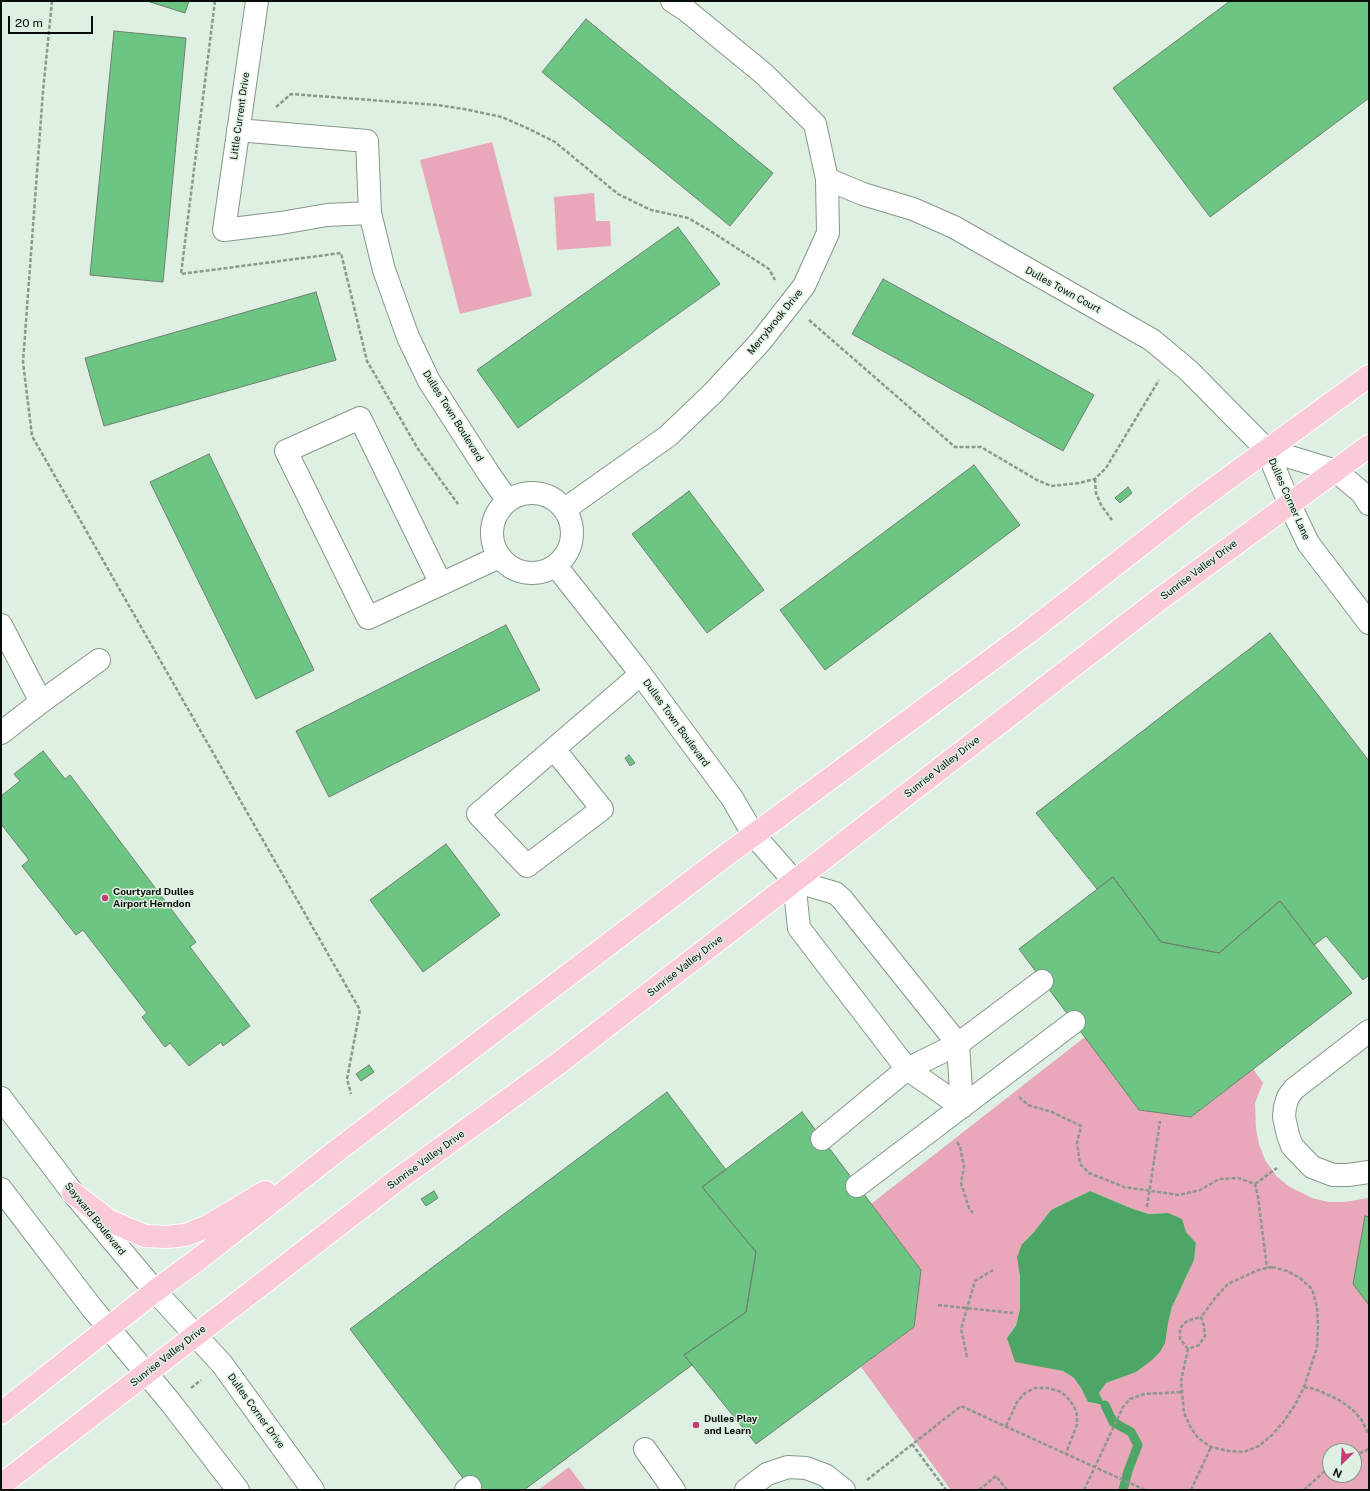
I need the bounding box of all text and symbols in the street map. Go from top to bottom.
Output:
scale bar [10,8,95,34]
text: 20 m [15,16,43,30]
street label: Little Current Drive [228,71,252,161]
street label: Dulles Town Court [1023,264,1103,316]
street label: Merrybrook Drive [745,287,805,357]
street label: Dulles Town Boulevard [420,368,486,464]
street label: Dulles Corner Lane [1266,456,1312,542]
street label: Sunrise Valley Drive [1158,537,1240,603]
street label: Dulles Town Boulevard [640,677,712,769]
street label: Sunrise Valley Drive [902,734,982,800]
place label: Courtyard Dulles Airport Herndon [113,886,194,910]
marker: Courtyard Dulles Airport Herndon [100,893,110,903]
street label: Sunrise Valley Drive [645,933,725,999]
street label: Sunrise Valley Drive [385,1128,467,1192]
street label: Sayward Boulevard [62,1180,128,1258]
street label: Sunrise Valley Drive [128,1323,208,1389]
street label: Dulles Corner Drive [225,1371,287,1451]
place label: Dulles Play and Learn [704,1413,757,1436]
marker: Dulles Play and Learn [691,1420,701,1430]
north arrow [1322,1443,1362,1483]
text: N [1331,1466,1344,1480]

